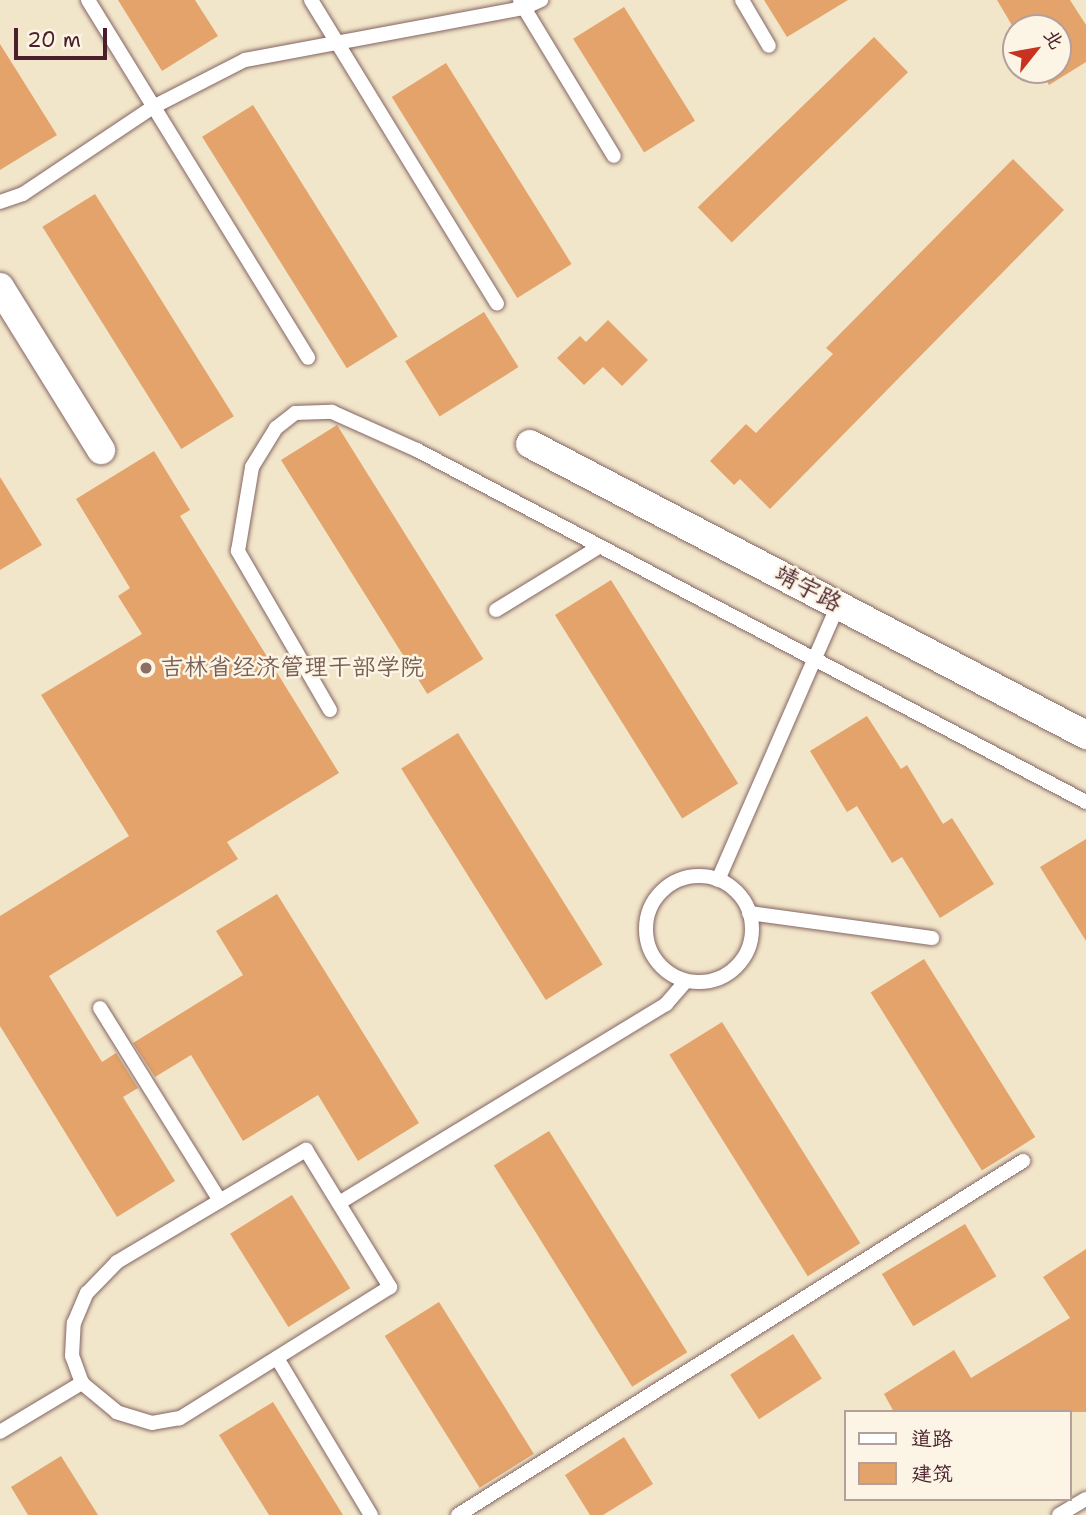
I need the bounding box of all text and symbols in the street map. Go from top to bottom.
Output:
scale bar [18,14,110,58]
north arrow [1002,14,1072,84]
text: 北 [1038,24,1069,54]
text: 20 m [27,26,81,54]
street label: 靖宇路 [769,559,847,619]
place label: 吉林省经济管理干部学院 [160,654,424,682]
marker: 吉林省经济管理干部学院 [138,660,154,676]
legend [844,1410,1072,1501]
text: 道路 [911,1425,953,1453]
text: 建筑 [911,1460,953,1488]

